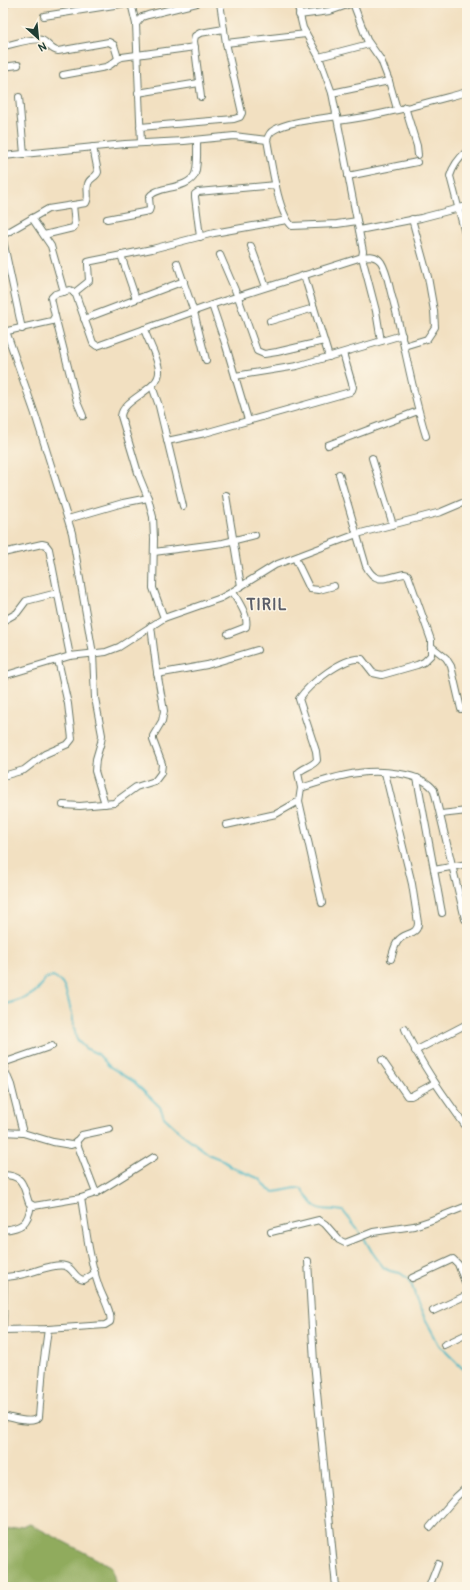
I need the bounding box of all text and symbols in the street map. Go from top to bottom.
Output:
north arrow [18,18,58,58]
text: N [36,39,49,54]
district label: TIRIL [245,595,288,615]

